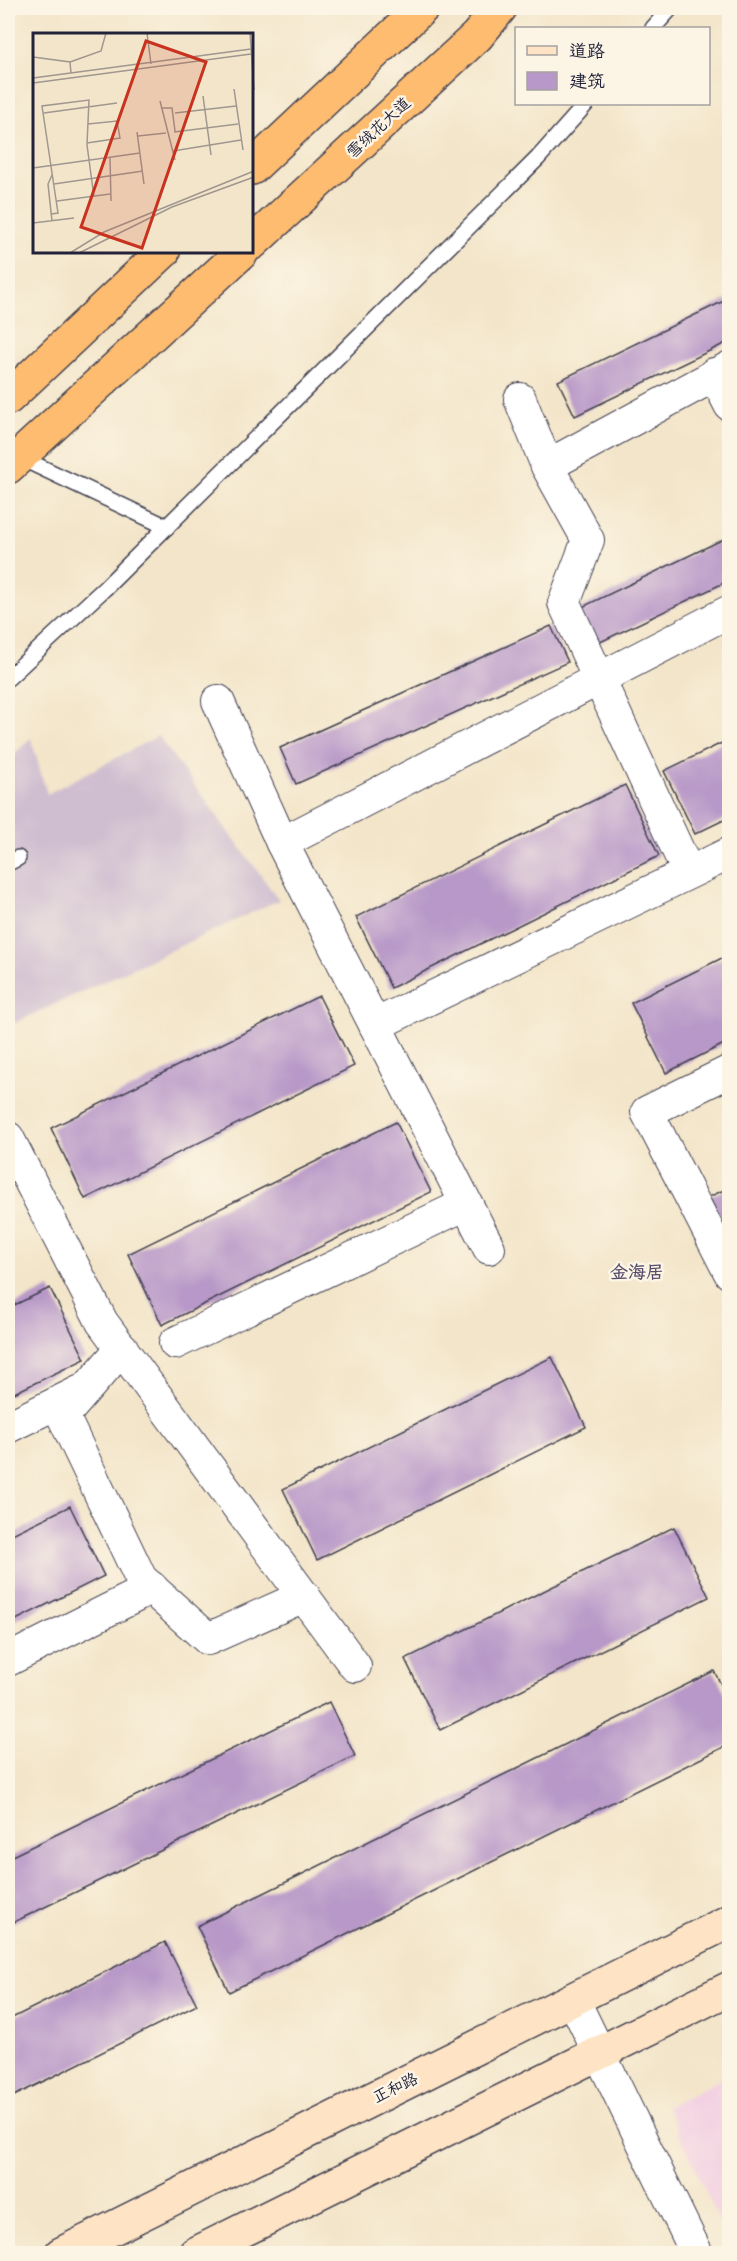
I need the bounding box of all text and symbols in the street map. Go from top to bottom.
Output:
legend [515,27,710,105]
inset map [33,33,254,254]
text: 道路 [569,38,605,63]
text: 建筑 [569,68,605,93]
street label: 雪绒花大道 [341,92,415,162]
district label: 金海居 [610,1259,664,1284]
street label: 正和路 [369,2067,421,2107]

